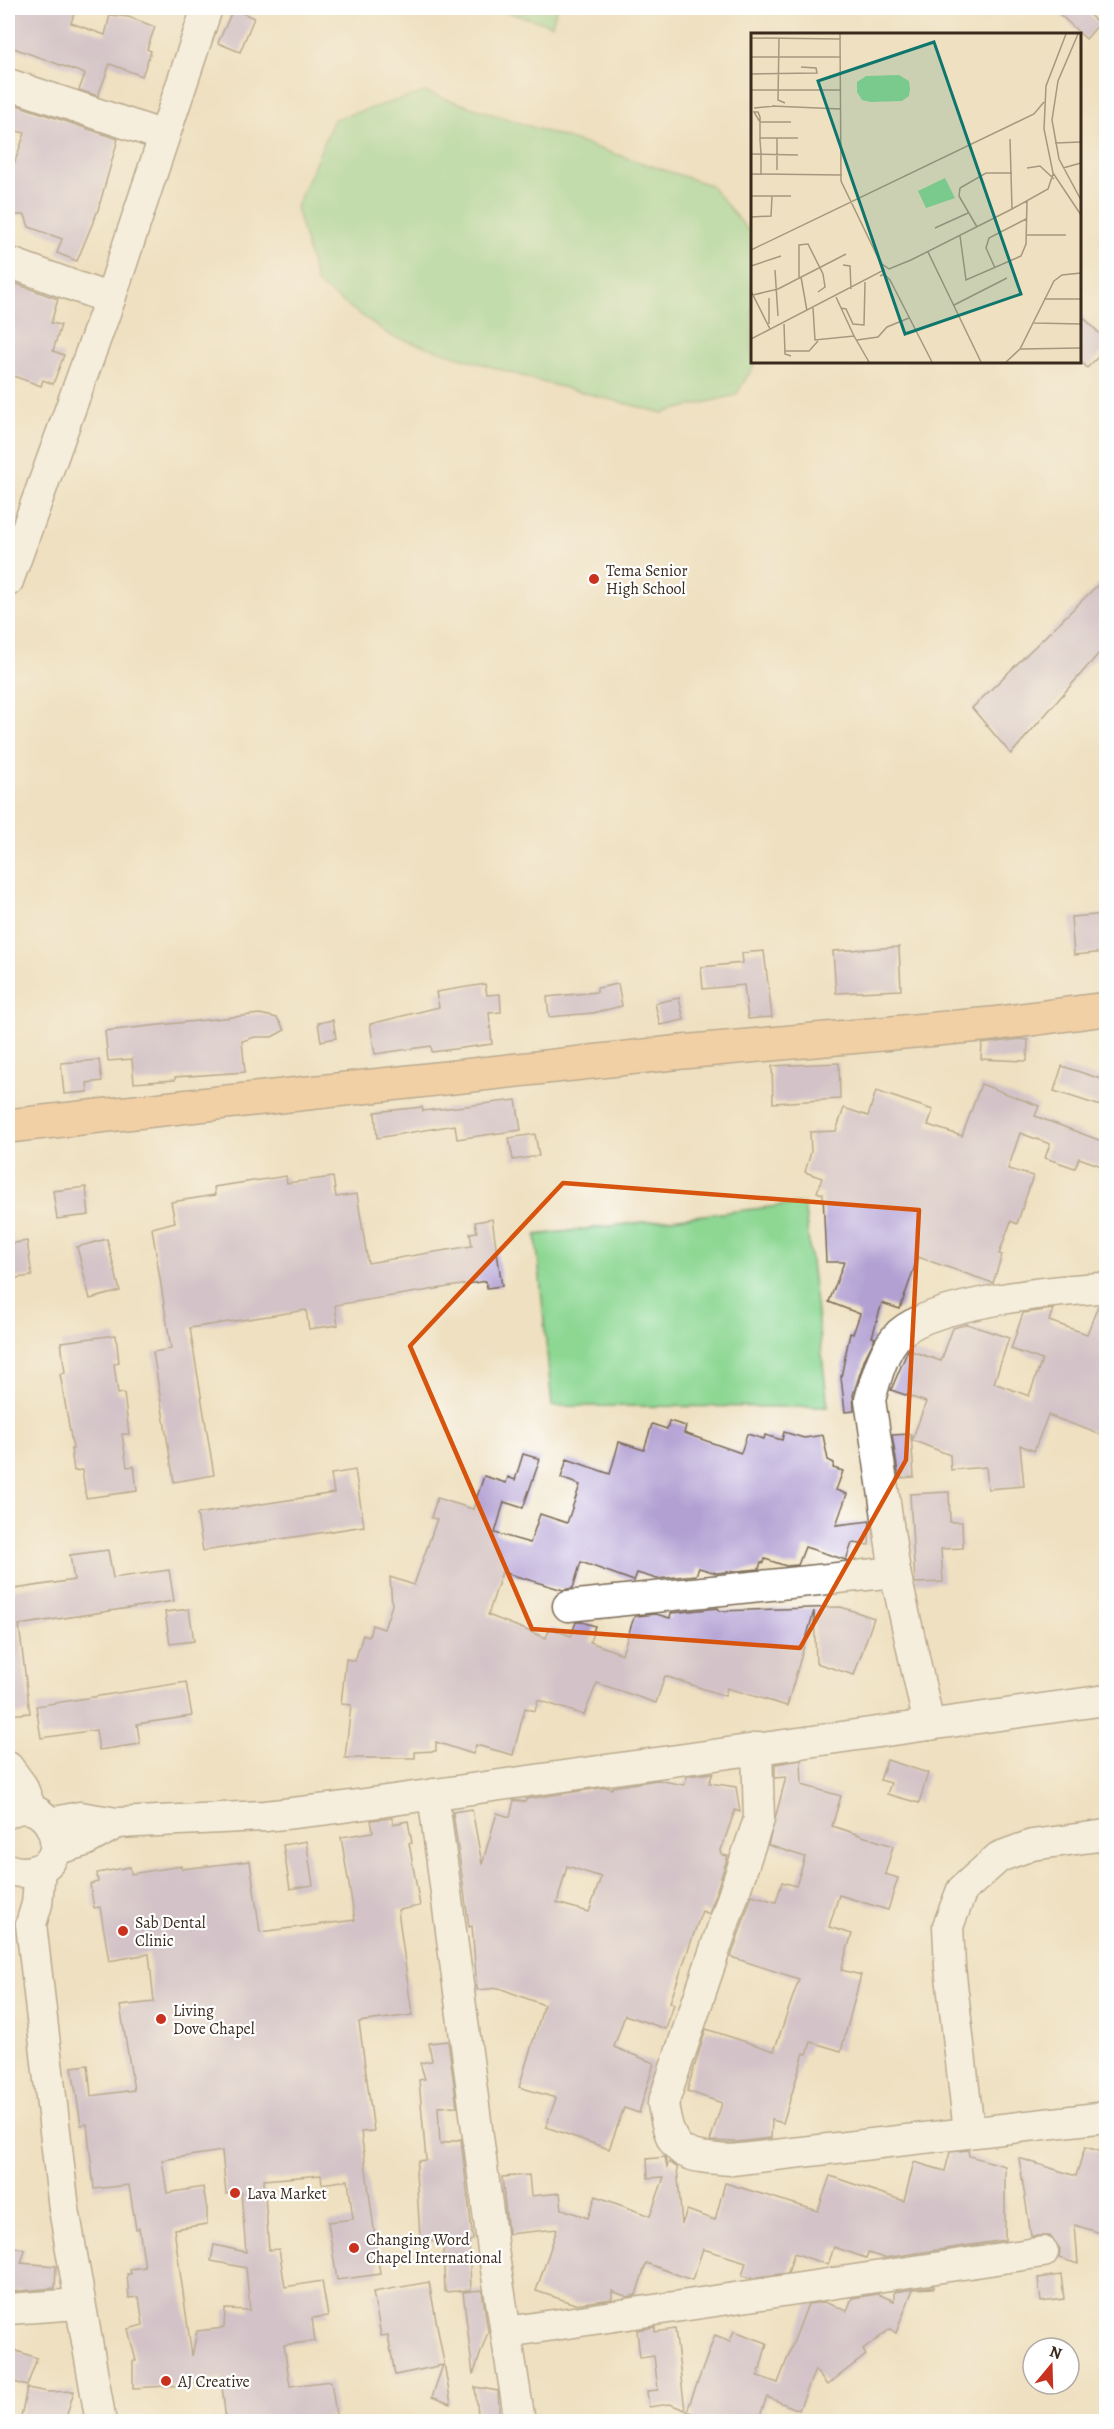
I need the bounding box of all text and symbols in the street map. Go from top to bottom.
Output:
inset map [751,33,1081,363]
place label: Tema Senior High School [606,560,688,600]
marker: Tema Senior High School [587,572,601,586]
place label: Sab Dental Clinic [135,1912,206,1952]
marker: Sab Dental Clinic [116,1924,130,1938]
place label: Living Dove Chapel [173,2000,255,2040]
marker: Living Dove Chapel [154,2012,168,2026]
place label: Lava Market [247,2183,327,2205]
marker: Lava Market [228,2186,242,2200]
place label: Changing Word Chapel International [366,2229,502,2269]
marker: Changing Word Chapel International [347,2241,361,2255]
north arrow [1021,2336,1081,2396]
text: N [1046,2340,1065,2365]
place label: AJ Creative [177,2371,250,2393]
marker: AJ Creative [159,2374,173,2388]

